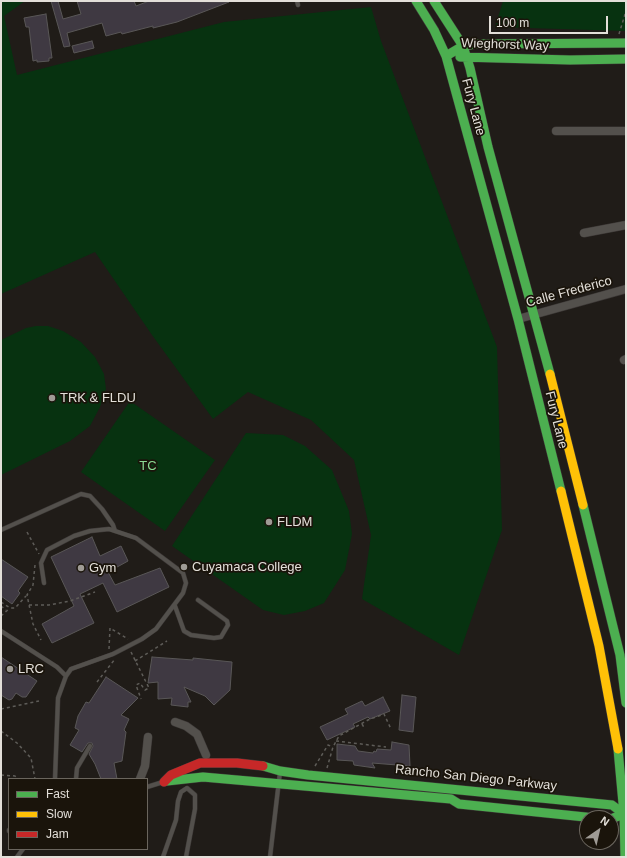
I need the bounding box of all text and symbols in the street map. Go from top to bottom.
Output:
scale bar [491,8,610,34]
text: 100 m [496,16,529,30]
street label: Wieghorst Way [461,36,549,54]
street label: Fury Lane [458,77,488,137]
street label: Calle Frederico [524,273,614,311]
place label: TRK & FLDU [60,390,136,406]
street label: Fury Lane [541,390,571,450]
marker: TRK & FLDU [47,393,57,403]
park label: TC [139,458,157,474]
place label: FLDM [277,514,312,530]
marker: FLDM [264,517,274,527]
place label: Cuyamaca College [192,559,302,575]
place label: Gym [89,560,116,576]
marker: Cuyamaca College [179,562,189,572]
marker: Gym [76,563,86,573]
place label: LRC [18,661,44,677]
marker: LRC [5,664,15,674]
street label: Rancho San Diego Parkway [394,762,558,794]
legend [8,778,148,850]
text: Fast [46,787,69,801]
text: Slow [46,807,72,821]
north arrow [579,810,619,850]
text: N [598,814,612,828]
text: Jam [46,827,69,841]

